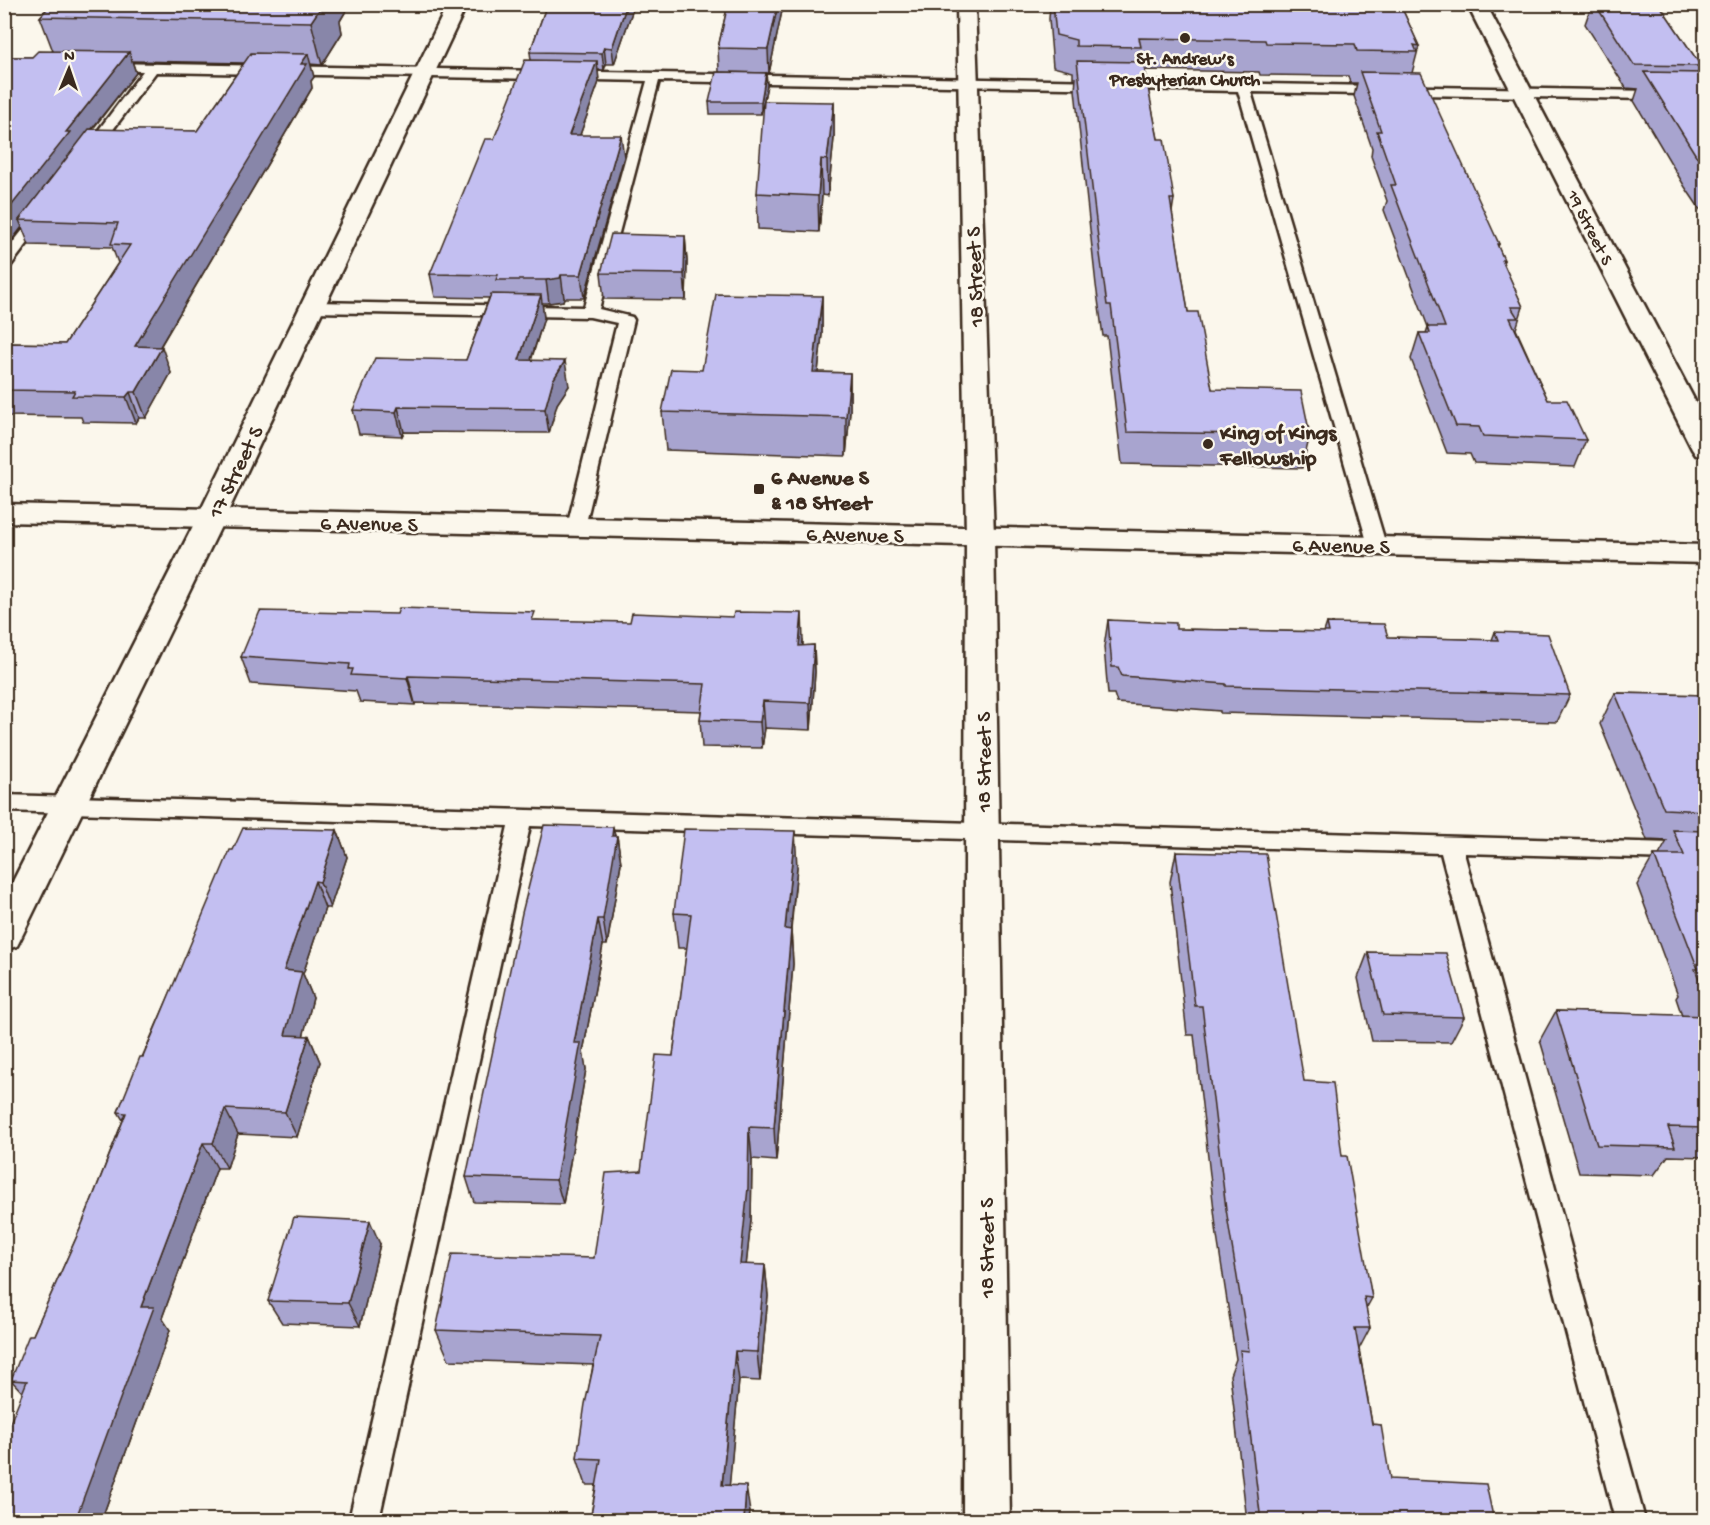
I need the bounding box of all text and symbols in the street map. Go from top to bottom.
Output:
marker: St. Andrew’s Presbyterian Church [1178,31,1192,45]
north arrow [39,39,99,99]
text: N [64,48,76,67]
place label: St. Andrew’s Presbyterian Church [1109,50,1260,92]
street label: 19 Street S [1561,186,1617,270]
street label: 18 Street S [962,226,992,328]
street label: 17 Street S [204,422,271,524]
place label: King of Kings Fellowship [1219,422,1338,473]
marker: King of Kings Fellowship [1201,437,1215,451]
place label: 6 Avenue S & 18 Street [771,467,873,518]
marker: 6 Avenue S & 18 Street [752,482,766,496]
street label: 6 Avenue S [320,512,419,540]
street label: 6 Avenue S [806,523,905,551]
street label: 6 Avenue S [1292,534,1391,562]
street label: 18 Street S [973,711,999,813]
street label: 18 Street S [976,1197,1002,1299]

